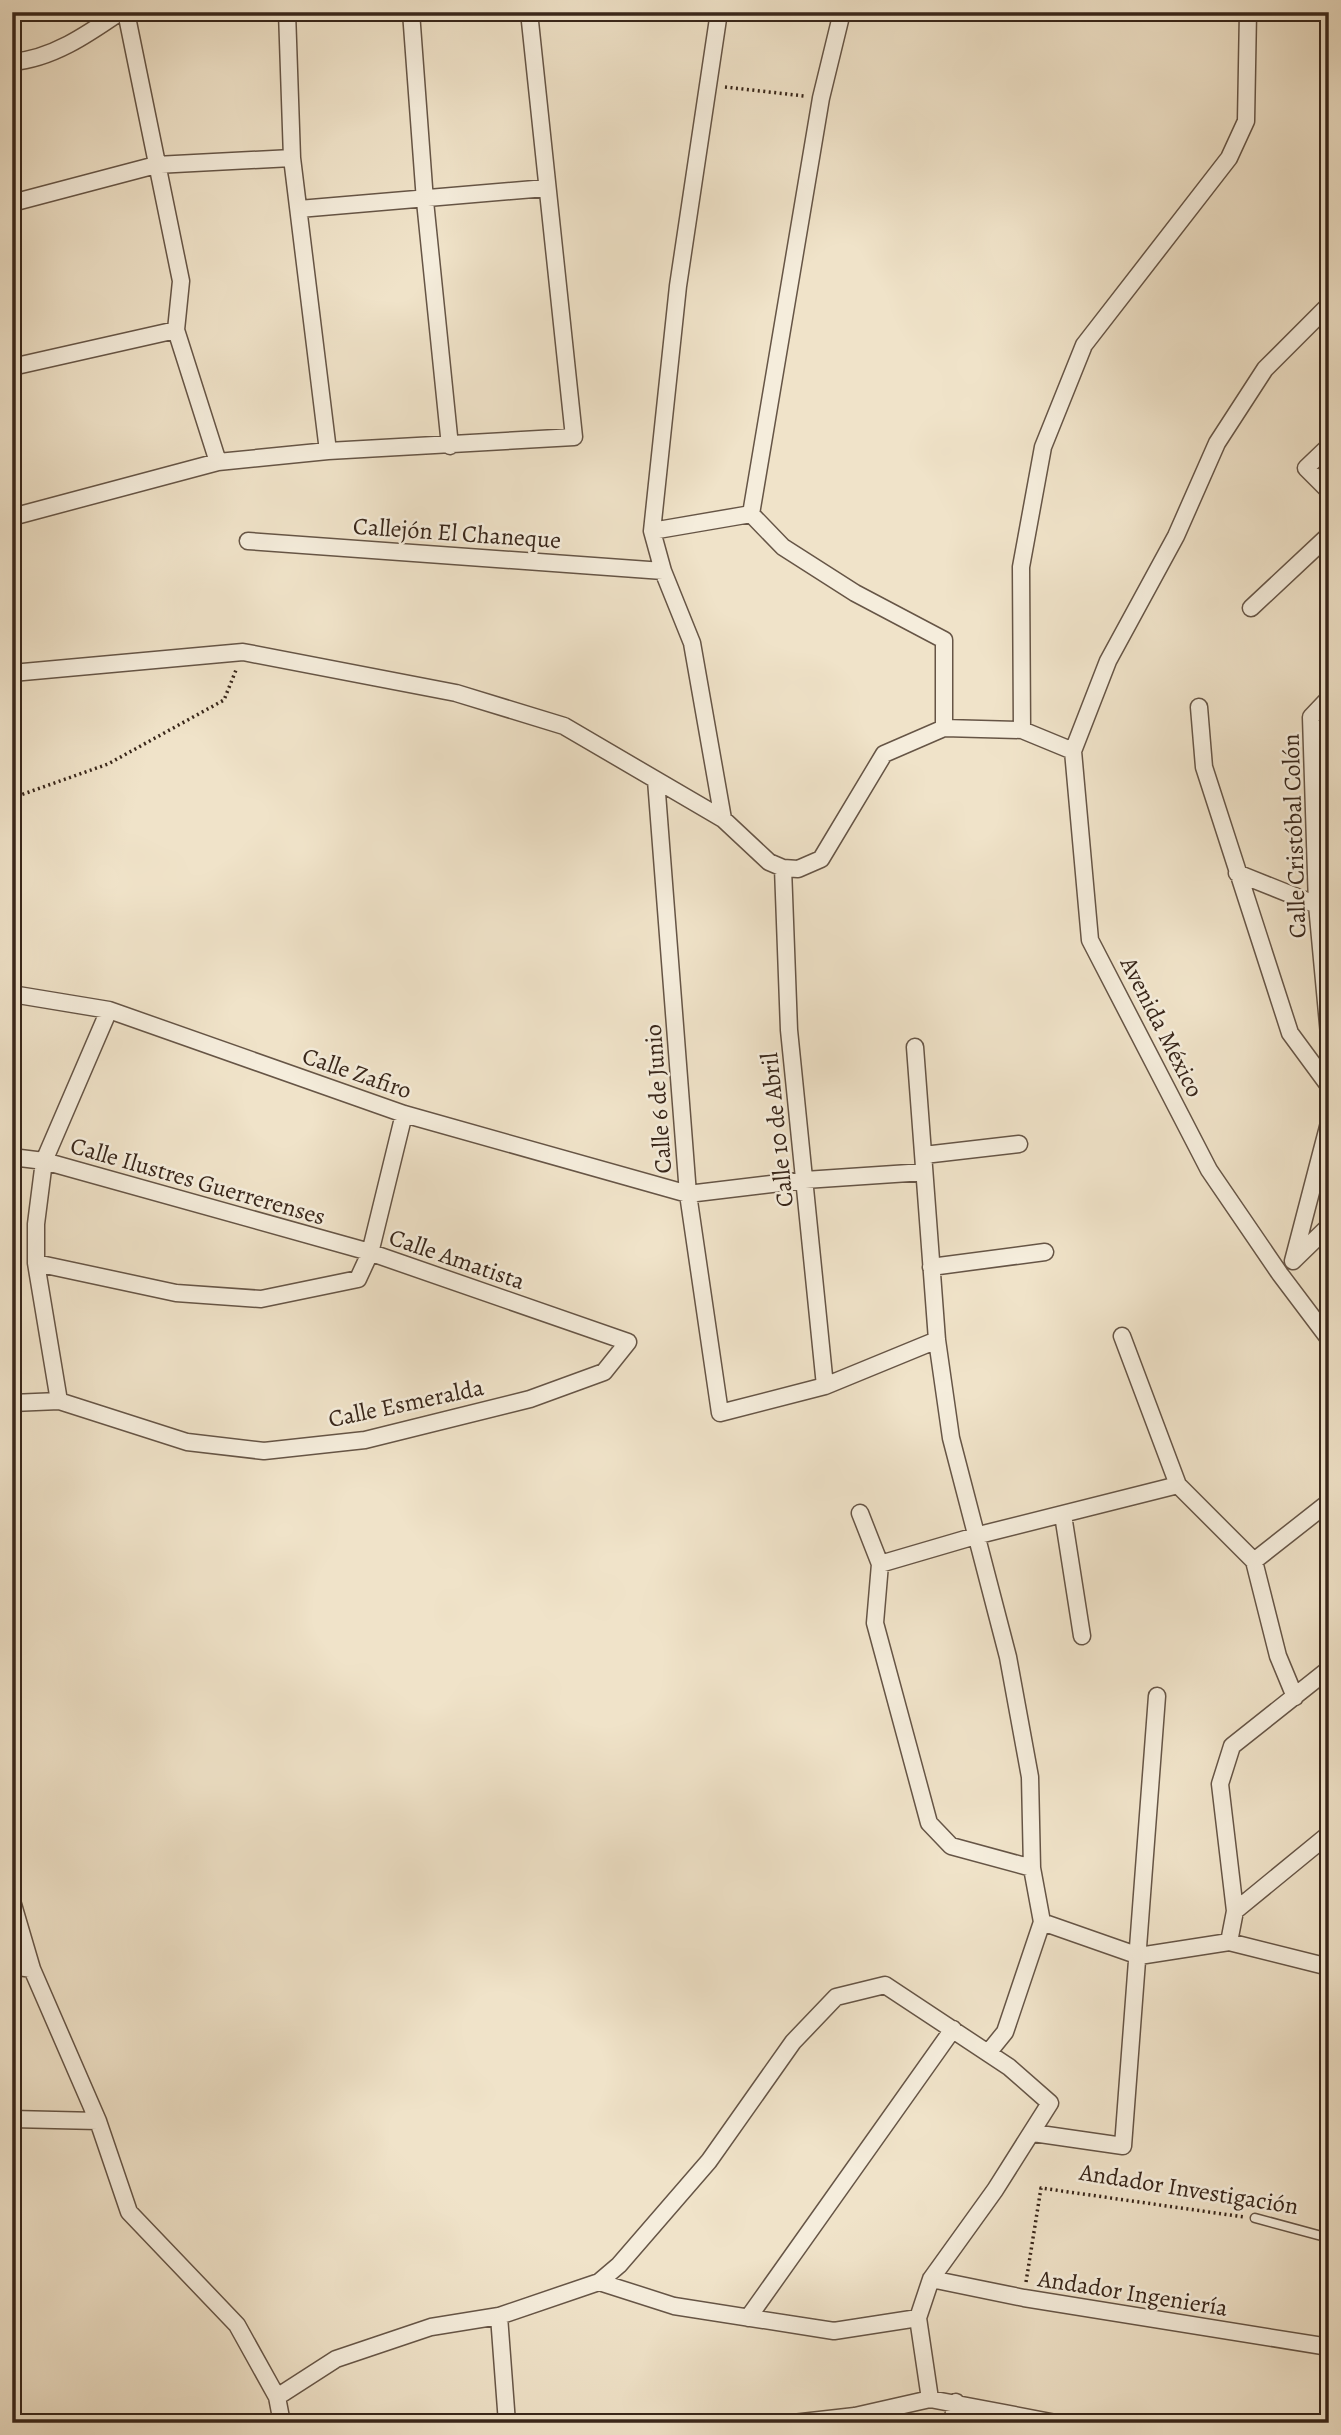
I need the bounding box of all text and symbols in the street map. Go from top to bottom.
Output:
street label: Callejón El Chaneque [352,510,562,556]
street label: Calle Cristóbal Colón [1274,733,1314,939]
street label: Avenida México [1112,951,1211,1103]
street label: Calle 6 de Junio [637,1023,679,1175]
street label: Calle Zafiro [298,1039,416,1107]
street label: Calle 10 de Abril [753,1051,801,1209]
street label: Calle Ilustres Guerrerenses [67,1129,329,1233]
street label: Calle Amatista [385,1221,530,1297]
street label: Calle Esmeralda [325,1371,487,1435]
street label: Andador Investigación [1076,2156,1301,2222]
street label: Andador Ingeniería [1035,2262,1231,2324]

